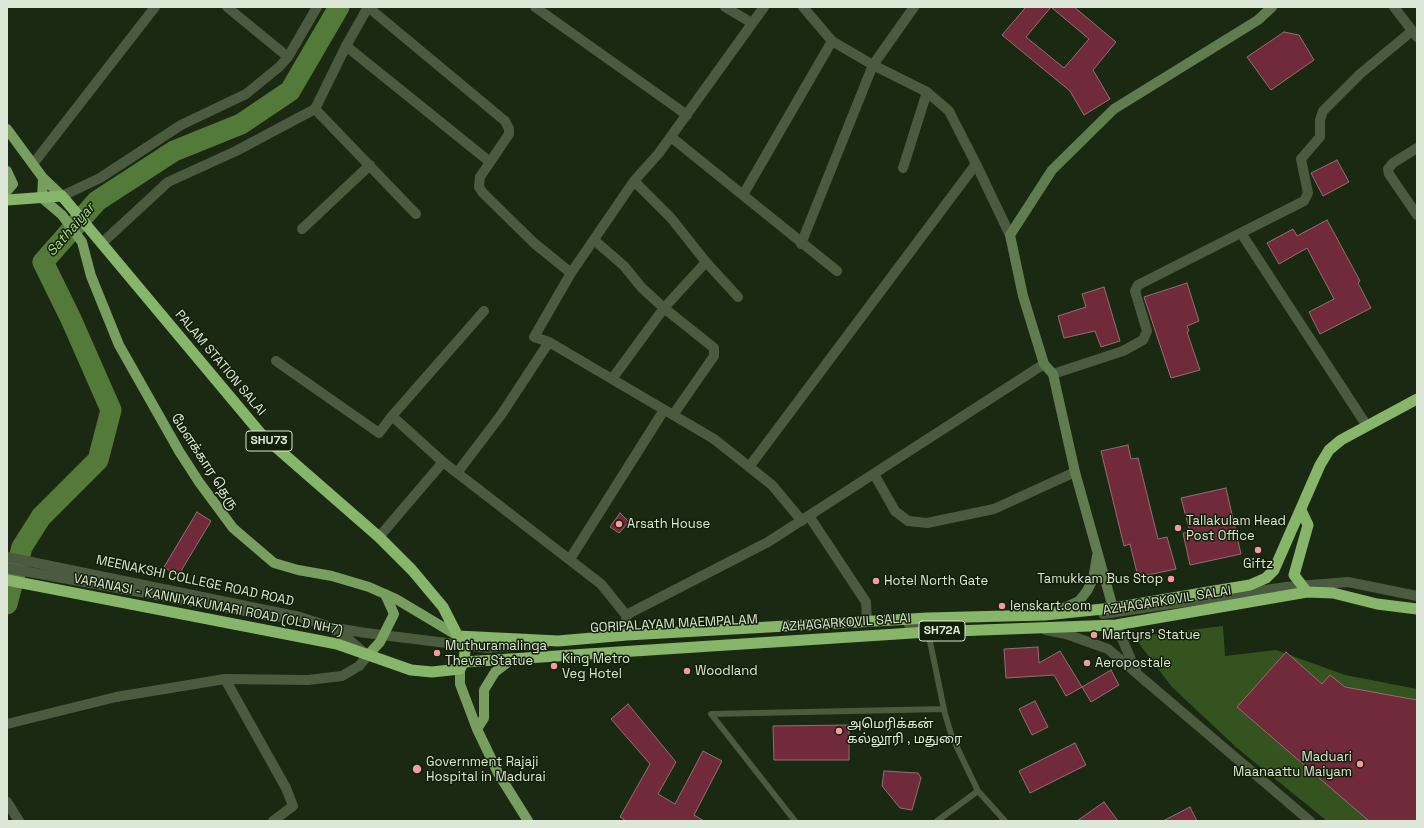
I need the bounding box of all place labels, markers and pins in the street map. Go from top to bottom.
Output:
place label: Tallakulam Head Post Office [1186,513,1286,544]
place label: Arsath House [627,516,710,532]
marker: Arsath House [614,519,624,529]
marker: Tallakulam Head Post Office [1173,523,1183,533]
marker: Giftz [1253,545,1263,555]
place label: Giftz [1243,556,1273,572]
place label: Tamukkam Bus Stop [1037,571,1163,587]
place label: Hotel North Gate [884,573,988,589]
marker: Tamukkam Bus Stop [1166,574,1176,584]
marker: Hotel North Gate [871,576,881,586]
place label: lenskart.com [1010,598,1091,614]
marker: lenskart.com [997,601,1007,611]
place label: Martyrs' Statue [1102,627,1200,643]
marker: Martyrs' Statue [1089,630,1099,640]
place label: Muthuramalinga Thevar Statue [445,638,547,669]
marker: Muthuramalinga Thevar Statue [432,648,442,658]
place label: King Metro Veg Hotel [562,651,630,682]
place label: Aeropostale [1095,655,1171,671]
marker: Aeropostale [1082,658,1092,668]
marker: King Metro Veg Hotel [549,661,559,671]
place label: Woodland [695,663,758,679]
marker: Woodland [682,666,692,676]
place label: அமெரிக்கன் கல்லூரி , மதுரை [847,716,962,747]
marker: அமெரிக்கன் கல்லூரி , மதுரை [834,726,844,736]
place label: Maduari Maanaattu Maiyam [1233,749,1352,780]
place label: Government Rajaji Hospital in Madurai [426,754,546,785]
marker: Maduari Maanaattu Maiyam [1355,759,1365,769]
marker: Government Rajaji Hospital in Madurai [411,763,423,775]

